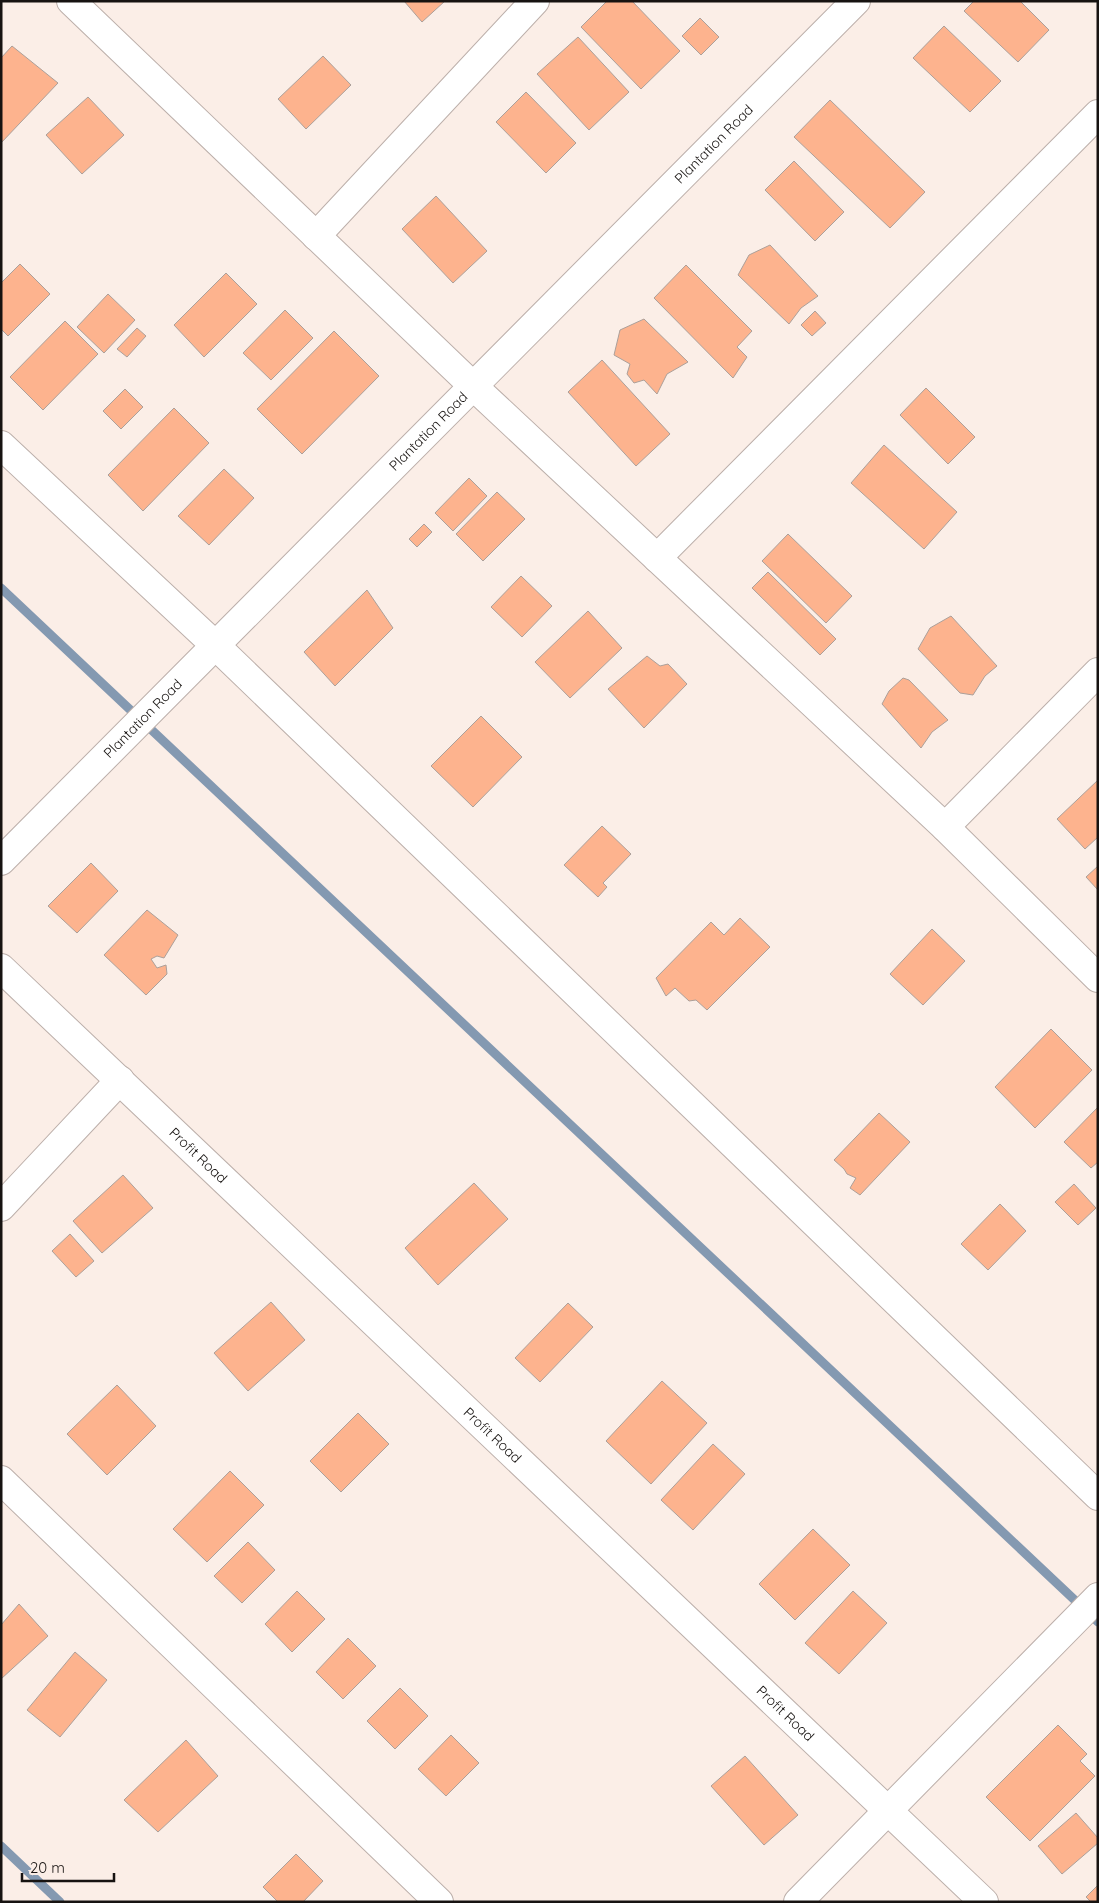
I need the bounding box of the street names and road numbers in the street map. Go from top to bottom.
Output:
street label: Plantation Road [671,101,757,187]
street label: Plantation Road [385,388,471,475]
street label: Plantation Road [100,675,186,762]
street label: Profit Road [165,1124,231,1187]
street label: Profit Road [460,1403,525,1467]
street label: Profit Road [753,1682,818,1745]

